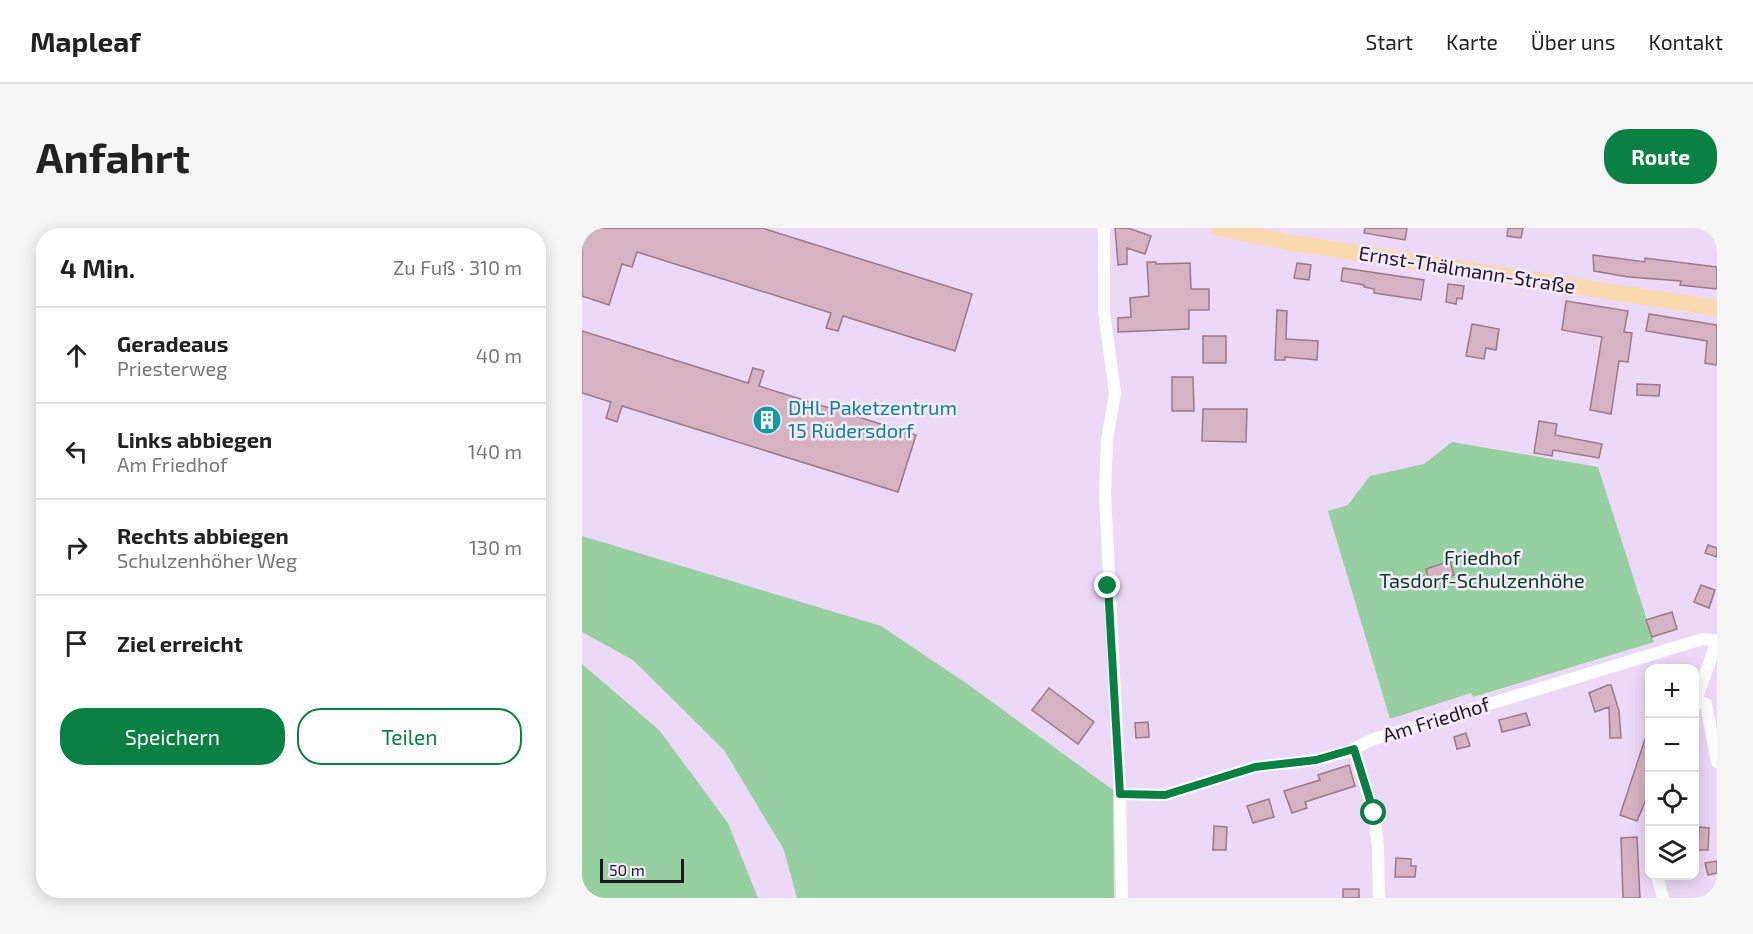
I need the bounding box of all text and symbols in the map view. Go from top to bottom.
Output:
text: Mapleaf [30,24,141,58]
text: Start [1366,29,1413,54]
text: Karte [1446,29,1498,54]
text: Über uns [1531,29,1616,54]
text: Kontakt [1649,29,1723,54]
button: Route [1604,129,1717,184]
text: Anfahrt [36,131,190,181]
street label: Ernst-Thälmann-Straße [1357,240,1577,298]
text: 4 Min. [60,252,135,283]
text: Zu Fuß · 310 m [393,255,522,279]
text: Geradeaus [117,330,228,356]
icon: ahead [60,339,93,372]
text: 40 m [476,343,522,367]
text: Priesterweg [117,356,227,380]
place label: DHL Paketzentrum 15 Rüdersdorf [788,395,957,442]
building icon: DHL Paketzentrum 15 Rüdersdorf [751,404,783,436]
text: Links abbiegen [117,426,272,452]
icon: left [60,435,93,468]
text: 140 m [468,439,522,463]
text: Am Friedhof [117,452,228,476]
text: Rechts abbiegen [117,522,289,548]
icon: right [60,531,93,564]
text: 130 m [469,535,522,559]
park label: Friedhof Tasdorf-Schulzenhöhe [1379,545,1585,592]
text: Schulzenhöher Weg [117,548,297,572]
route end [1094,572,1120,598]
icon: arrive [60,627,93,660]
text: Ziel erreicht [117,630,243,656]
map controls [1645,664,1699,880]
button: + [1645,664,1699,718]
street label: Am Friedhof [1379,691,1492,747]
button: Speichern [60,708,285,765]
button: Teilen [297,708,522,765]
button: − [1645,718,1699,772]
button: locate [1645,772,1699,826]
route start [1360,799,1386,825]
button: layers [1645,826,1699,880]
scale bar [600,856,684,884]
text: 50 m [609,860,645,879]

